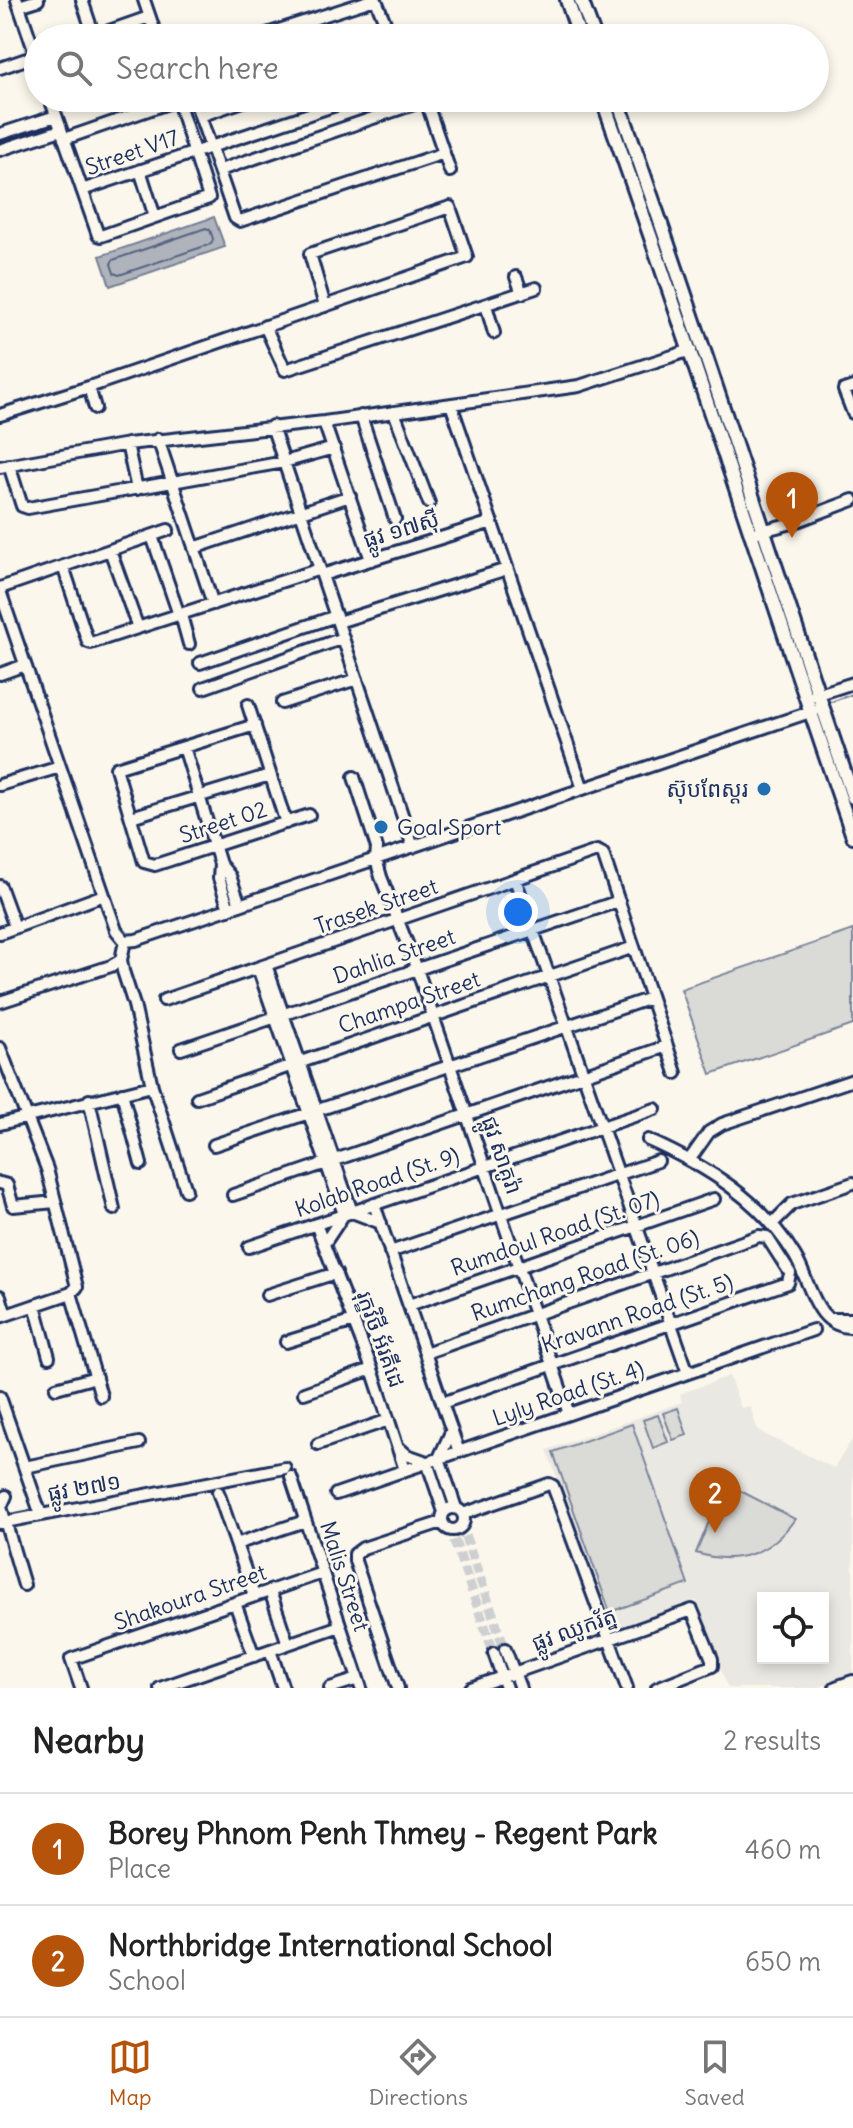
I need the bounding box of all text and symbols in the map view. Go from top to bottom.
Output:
search box [24,24,829,112]
icon: search [52,46,96,90]
text: Search here [116,49,279,87]
street label: Street V17 [81,123,183,181]
pin: 1 [766,472,818,538]
street label: ផ្លូវ ១៧ស៊ី [360,504,444,560]
place label: ស៊ុបពែស្តរ [667,775,748,804]
marker: ស៊ុបពែស្តរ [755,780,773,798]
street label: Street 02 [176,795,270,849]
place label: Goal Sport [397,813,502,841]
marker: Goal Sport [372,818,390,836]
street label: Trasek Street [311,872,441,940]
your location [498,892,538,932]
street label: Dahlia Street [329,922,459,990]
street label: Champa Street [334,965,484,1039]
street label: ផ្លូវ សាគូរ៉ា [469,1112,528,1200]
street label: Kolab Road (St. 9) [291,1141,463,1223]
street label: Rumdoul Road (St. 07) [447,1184,663,1282]
street label: Rumchang Road (St. 06) [467,1223,703,1327]
street label: Kravann Road (St. 5) [538,1267,736,1359]
street label: រុក្ខវិថី អ័រគីដេ [350,1287,411,1392]
street label: Lyly Road (St. 4) [489,1354,647,1432]
street label: ផ្លូវ ២៧១ [45,1467,124,1514]
pin: 2 [689,1467,741,1533]
street label: Malis Street [314,1517,376,1635]
street label: Shakoura Street [110,1558,270,1636]
map controls [757,1592,829,1664]
button: locate [757,1592,829,1664]
street label: ផ្លូវ ឈូករ័ត្ន [528,1601,622,1663]
text: Nearby [32,1719,145,1762]
text: 2 results [723,1724,821,1757]
text: Borey Phnom Penh Thmey - Regent Park [108,1814,658,1852]
text: 1 [53,1833,63,1866]
text: 460 m [745,1833,821,1866]
text: Place [108,1852,171,1885]
text: Northbridge International School [108,1926,553,1964]
text: 2 [51,1945,65,1978]
text: 650 m [745,1945,821,1978]
text: School [108,1964,186,1997]
tab: Map [108,2035,152,2111]
tab: Directions [369,2035,468,2111]
tab: Saved [684,2035,745,2111]

